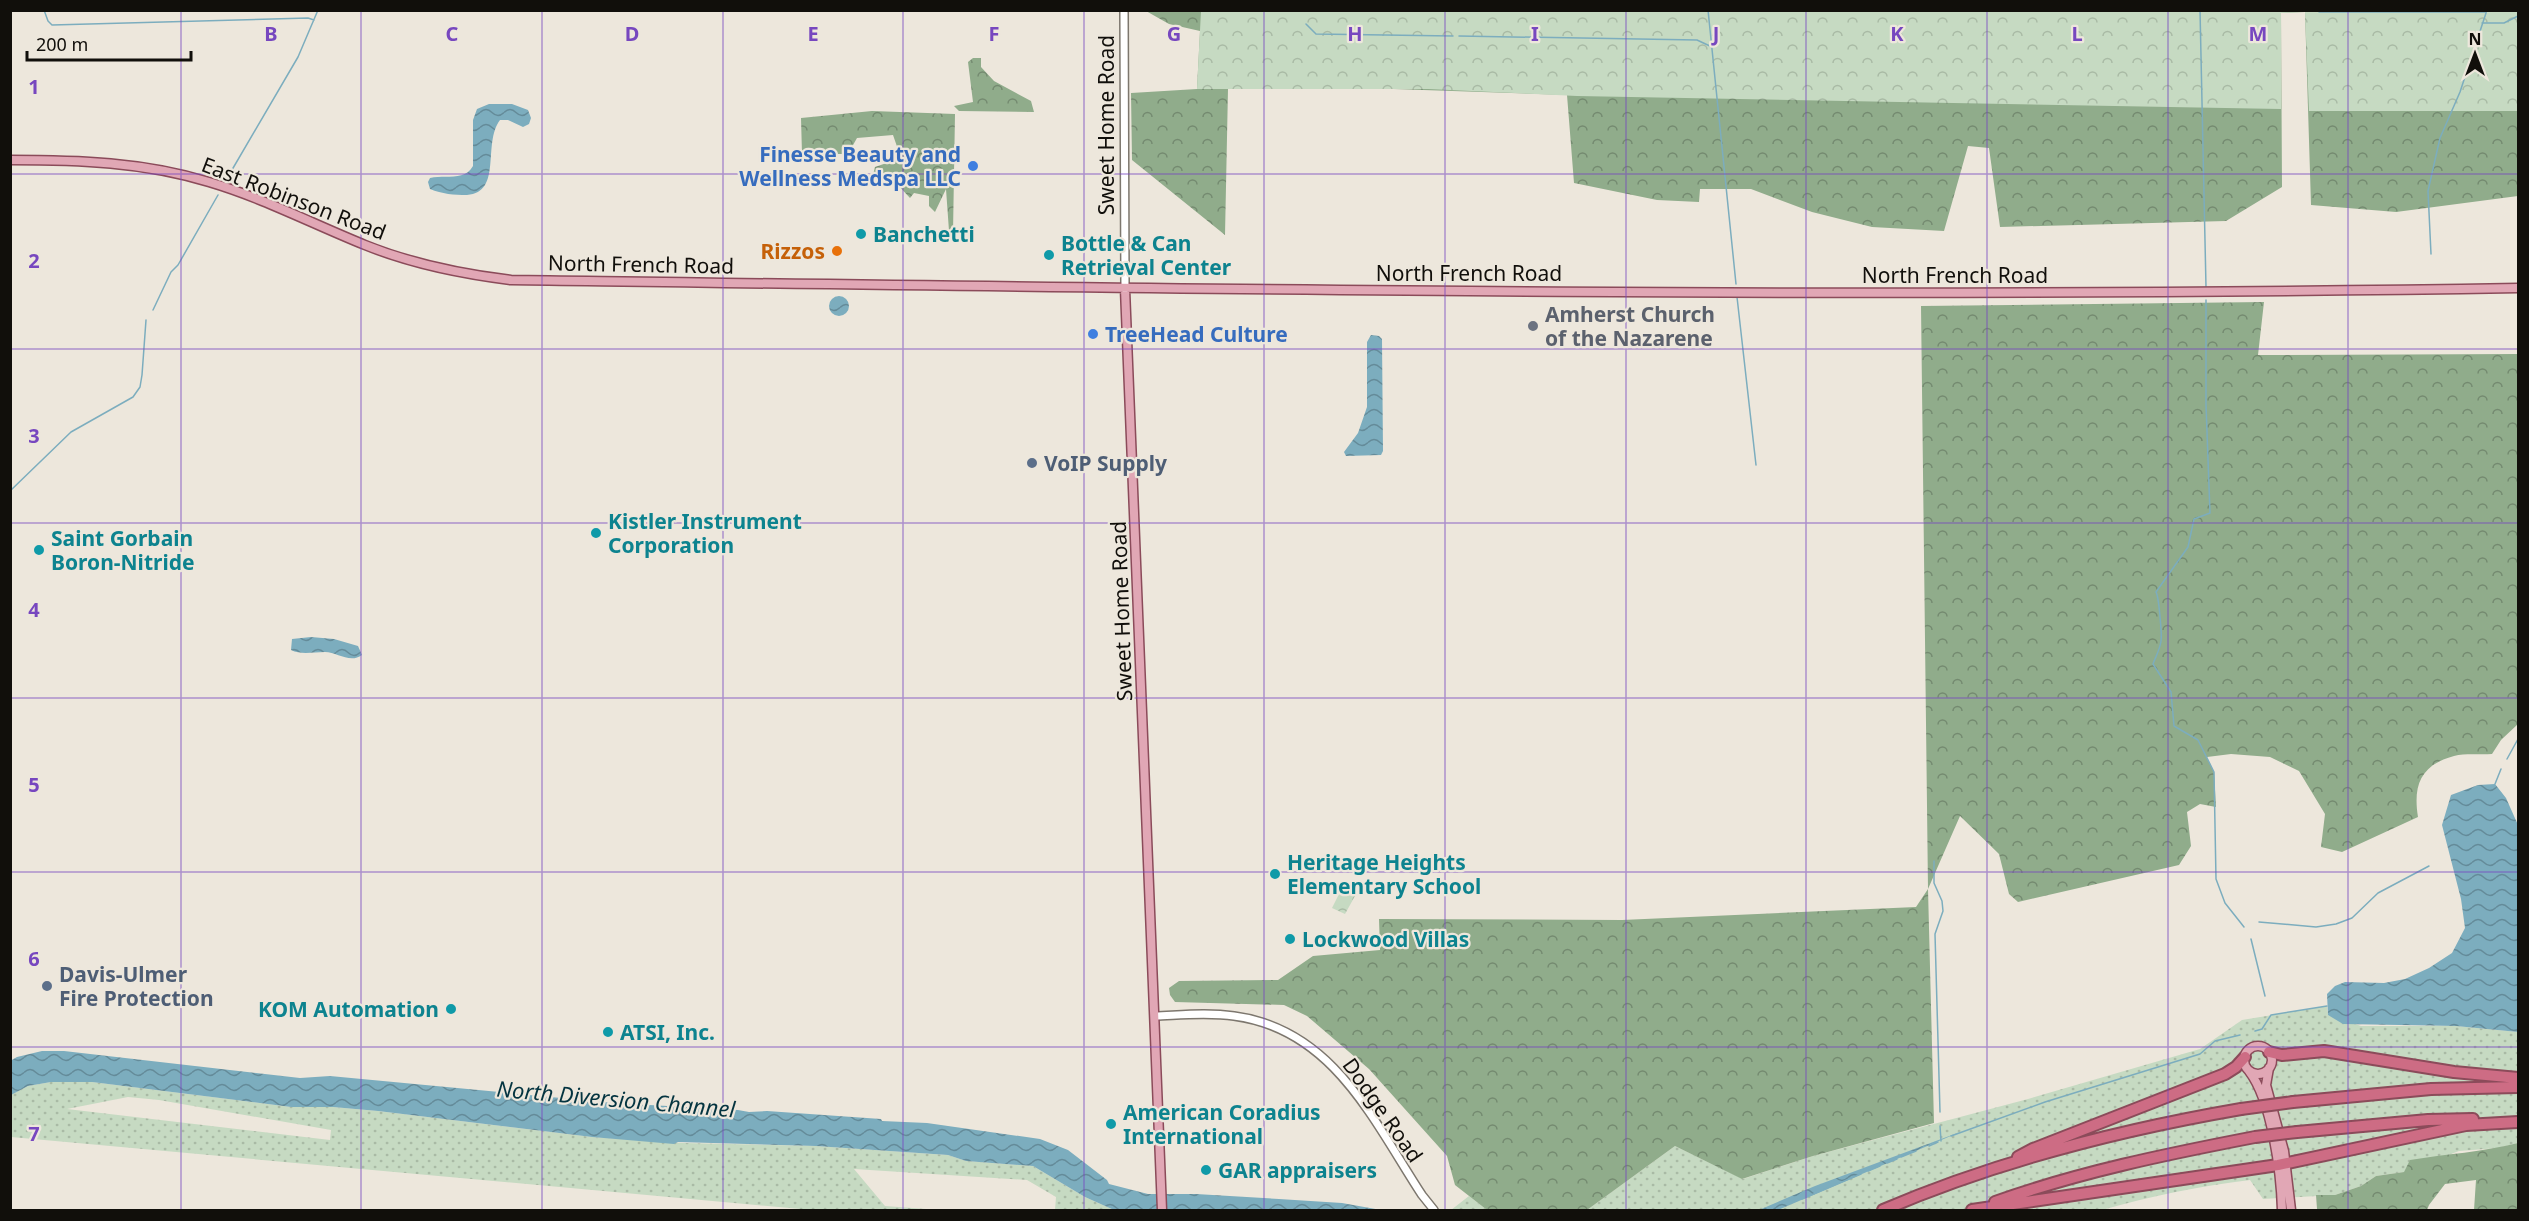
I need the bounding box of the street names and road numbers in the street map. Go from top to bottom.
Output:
street label: Sweet Home Road [1092,35,1120,215]
street label: East Robinson Road [198,150,390,246]
street label: North French Road [548,248,734,280]
street label: North French Road [1376,259,1562,287]
street label: North French Road [1862,261,2048,289]
street label: Sweet Home Road [1104,520,1138,702]
street label: Dodge Road [1337,1052,1429,1168]

